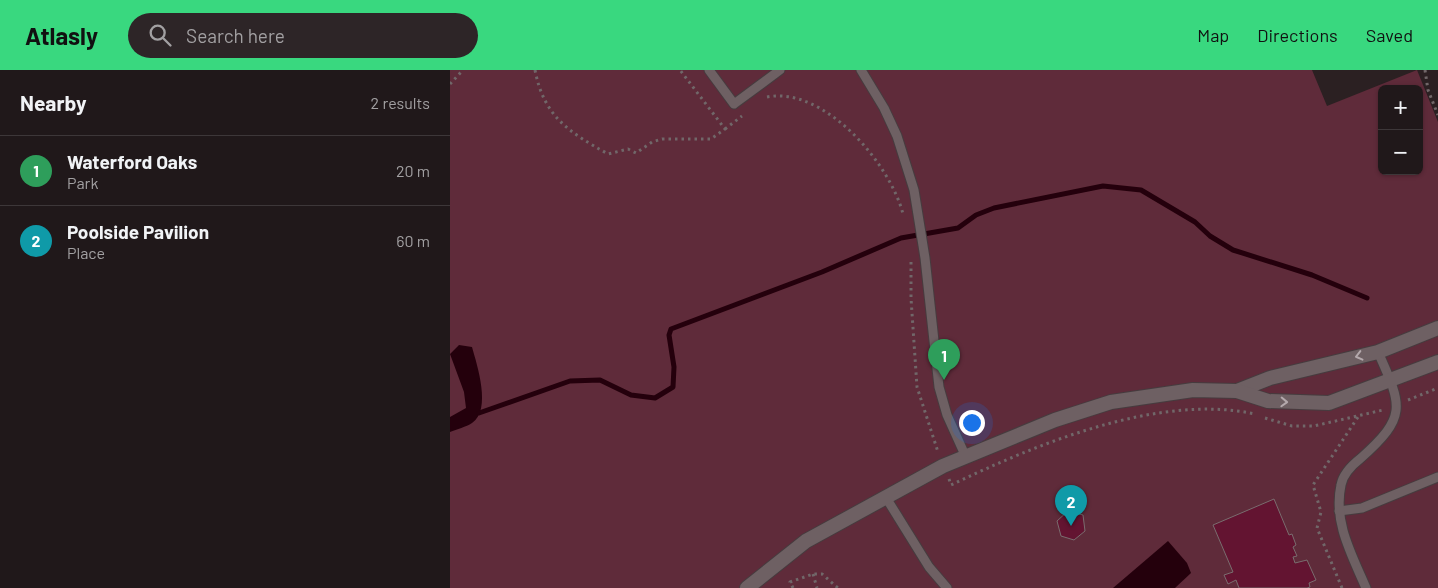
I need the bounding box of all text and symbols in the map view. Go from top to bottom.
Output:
search box [128,13,478,58]
text: Atlasly [25,21,98,50]
icon: search [146,21,174,49]
text: Search here [186,24,285,47]
text: Map [1197,24,1229,46]
text: Directions [1257,24,1338,46]
text: Saved [1366,24,1413,46]
map controls [1378,85,1423,175]
button: + [1378,85,1423,130]
text: Nearby [20,90,86,115]
text: 2 results [371,93,430,112]
button: − [1378,130,1423,175]
text: Waterford Oaks [67,150,197,173]
text: 1 [33,161,39,180]
text: 20 m [396,161,430,180]
text: Park [67,173,98,192]
text: Poolside Pavilion [67,220,209,243]
text: 2 [32,231,40,250]
text: 60 m [396,231,430,250]
text: Place [67,243,105,262]
pin: 1 [928,339,960,380]
one-way arrow [1355,350,1364,361]
one-way arrow [1281,396,1289,407]
your location [959,410,985,436]
pin: 2 [1055,485,1087,526]

